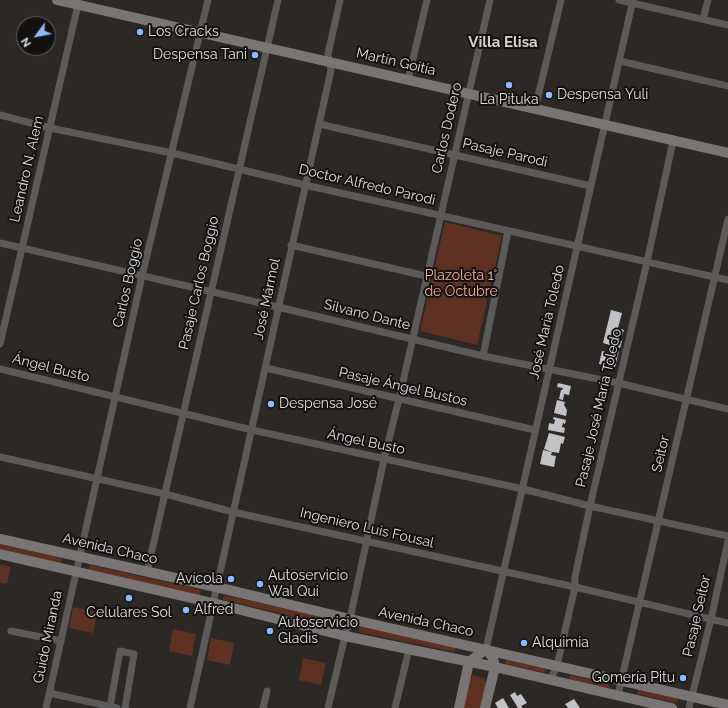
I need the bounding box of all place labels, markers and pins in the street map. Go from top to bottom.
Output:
place label: Los Cracks [148,24,219,40]
marker: Los Cracks [135,27,145,37]
place label: Despensa Tani [153,47,247,63]
marker: Despensa Tani [250,50,260,60]
marker: La Pituka [504,80,514,90]
place label: Despensa Yuli [557,87,648,103]
marker: Despensa Yuli [544,90,554,100]
place label: La Pituka [479,92,539,108]
place label: Despensa José [279,396,377,412]
marker: Despensa José [266,399,276,409]
place label: Autoservicio Wal Qui [268,568,348,600]
place label: Avícola [176,571,223,587]
marker: Avícola [226,574,236,584]
marker: Autoservicio Wal Qui [255,579,265,589]
marker: Celulares Sol [124,593,134,603]
place label: Alfred [194,602,234,618]
place label: Celulares Sol [86,605,172,621]
marker: Alfred [181,605,191,615]
place label: Autoservicio Gladis [278,615,358,648]
marker: Autoservicio Gladis [265,626,275,636]
place label: Alquimia [532,635,589,651]
marker: Alquimia [519,638,529,648]
place label: Gomería Pitu [592,670,675,686]
marker: Gomería Pitu [678,673,688,683]

